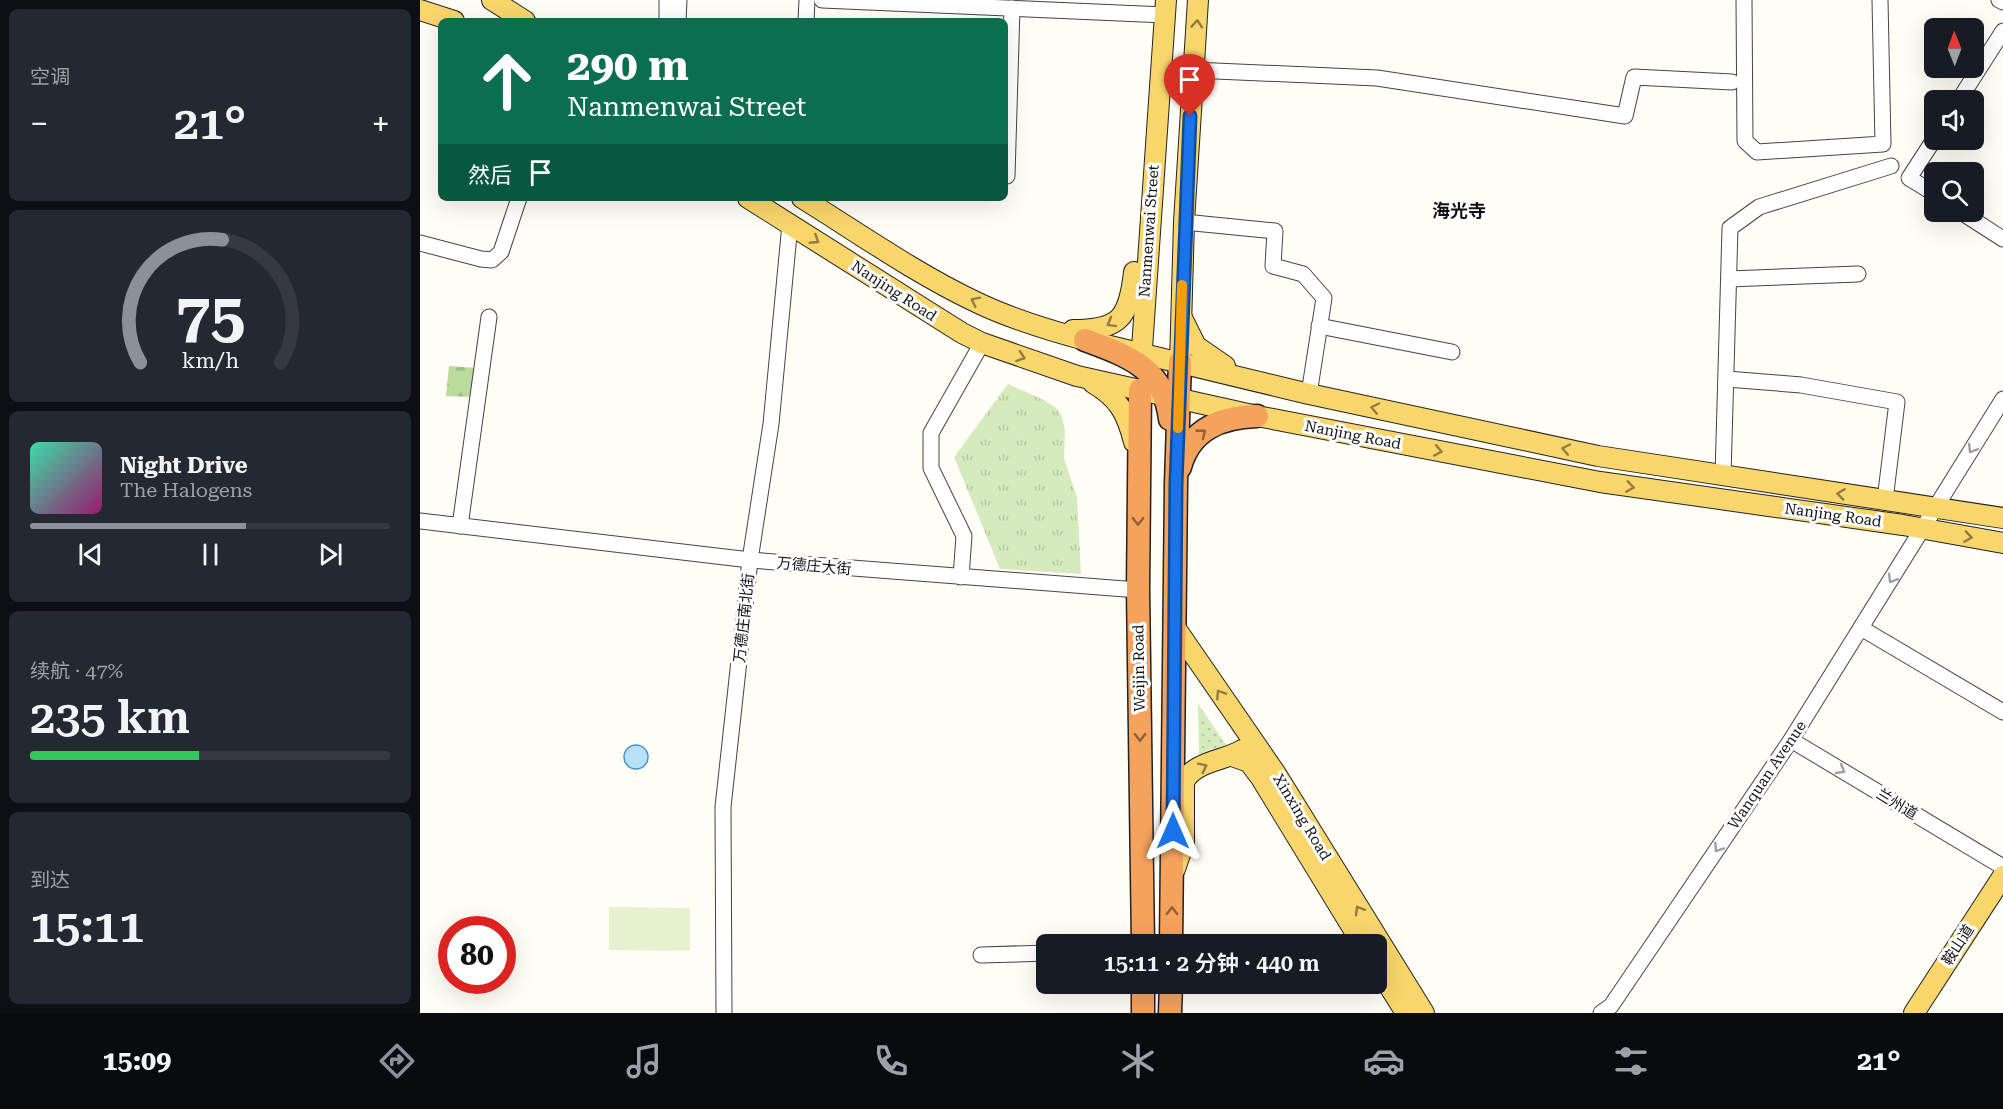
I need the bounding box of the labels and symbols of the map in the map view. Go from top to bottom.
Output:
north arrow [1924,18,1984,78]
one-way arrow [1190,19,1203,28]
pin [1164,54,1215,116]
street label: Nanmenwai Street [1135,164,1163,298]
district label: 海光寺 [1432,200,1486,221]
one-way arrow [809,233,819,245]
street label: Nanjing Road [848,257,940,325]
one-way arrow [971,297,982,309]
one-way arrow [1107,316,1117,328]
one-way arrow [1015,349,1026,362]
one-way arrow [1371,402,1381,415]
street label: Nanjing Road [1303,417,1403,453]
one-way arrow [1195,429,1206,440]
one-way arrow [1561,443,1571,456]
one-way arrow [1968,443,1980,453]
one-way arrow [1432,444,1442,457]
one-way arrow [1625,480,1634,492]
one-way arrow [1837,488,1846,500]
street label: Nanjing Road [1783,499,1883,531]
one-way arrow [1132,517,1144,526]
one-way arrow [1962,530,1972,543]
street label: 万德庄大街 [776,554,852,578]
street label: 万德庄南北街 [730,572,758,664]
one-way arrow [1887,573,1899,583]
street label: Weijin Road [1129,624,1149,712]
one-way arrow [1216,690,1228,700]
street label: Wanquan Avenue [1724,717,1810,833]
one-way arrow [1134,733,1146,742]
one-way arrow [1196,762,1207,774]
one-way arrow [1835,763,1845,775]
street label: Xinxing Road [1269,770,1335,864]
street label: 兰州道 [1873,785,1921,823]
position arrow [1141,799,1205,863]
one-way arrow [1714,842,1725,853]
one-way arrow [1166,906,1178,915]
one-way arrow [1354,906,1366,916]
speed limit sign: 80 [438,916,516,994]
street label: 鞍山道 [1938,921,1978,969]

